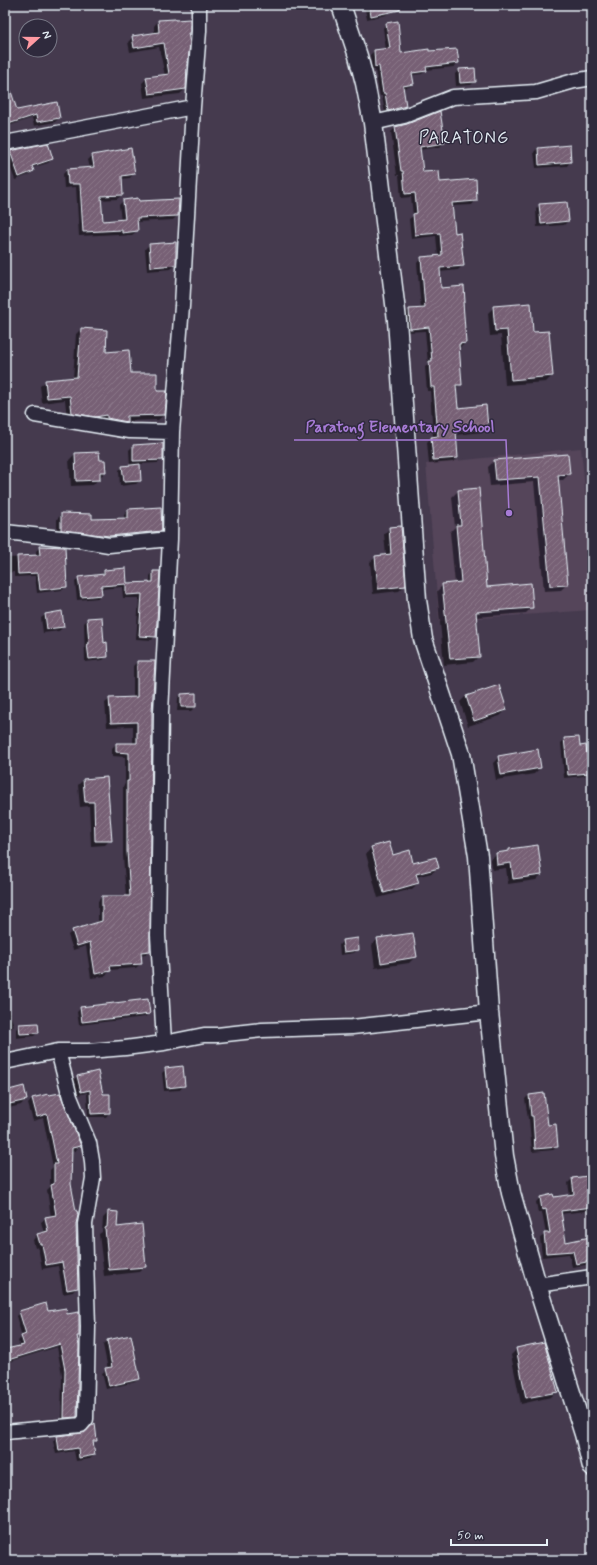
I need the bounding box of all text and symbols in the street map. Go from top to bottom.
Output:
north arrow [18,18,58,58]
text: N [39,29,54,41]
district label: PARATONG [419,127,509,149]
callout: Paratong Elementary School [294,412,506,440]
text: Paratong Elementary School [305,417,495,440]
scale bar [451,1521,547,1547]
text: 50 m [457,1528,484,1544]

